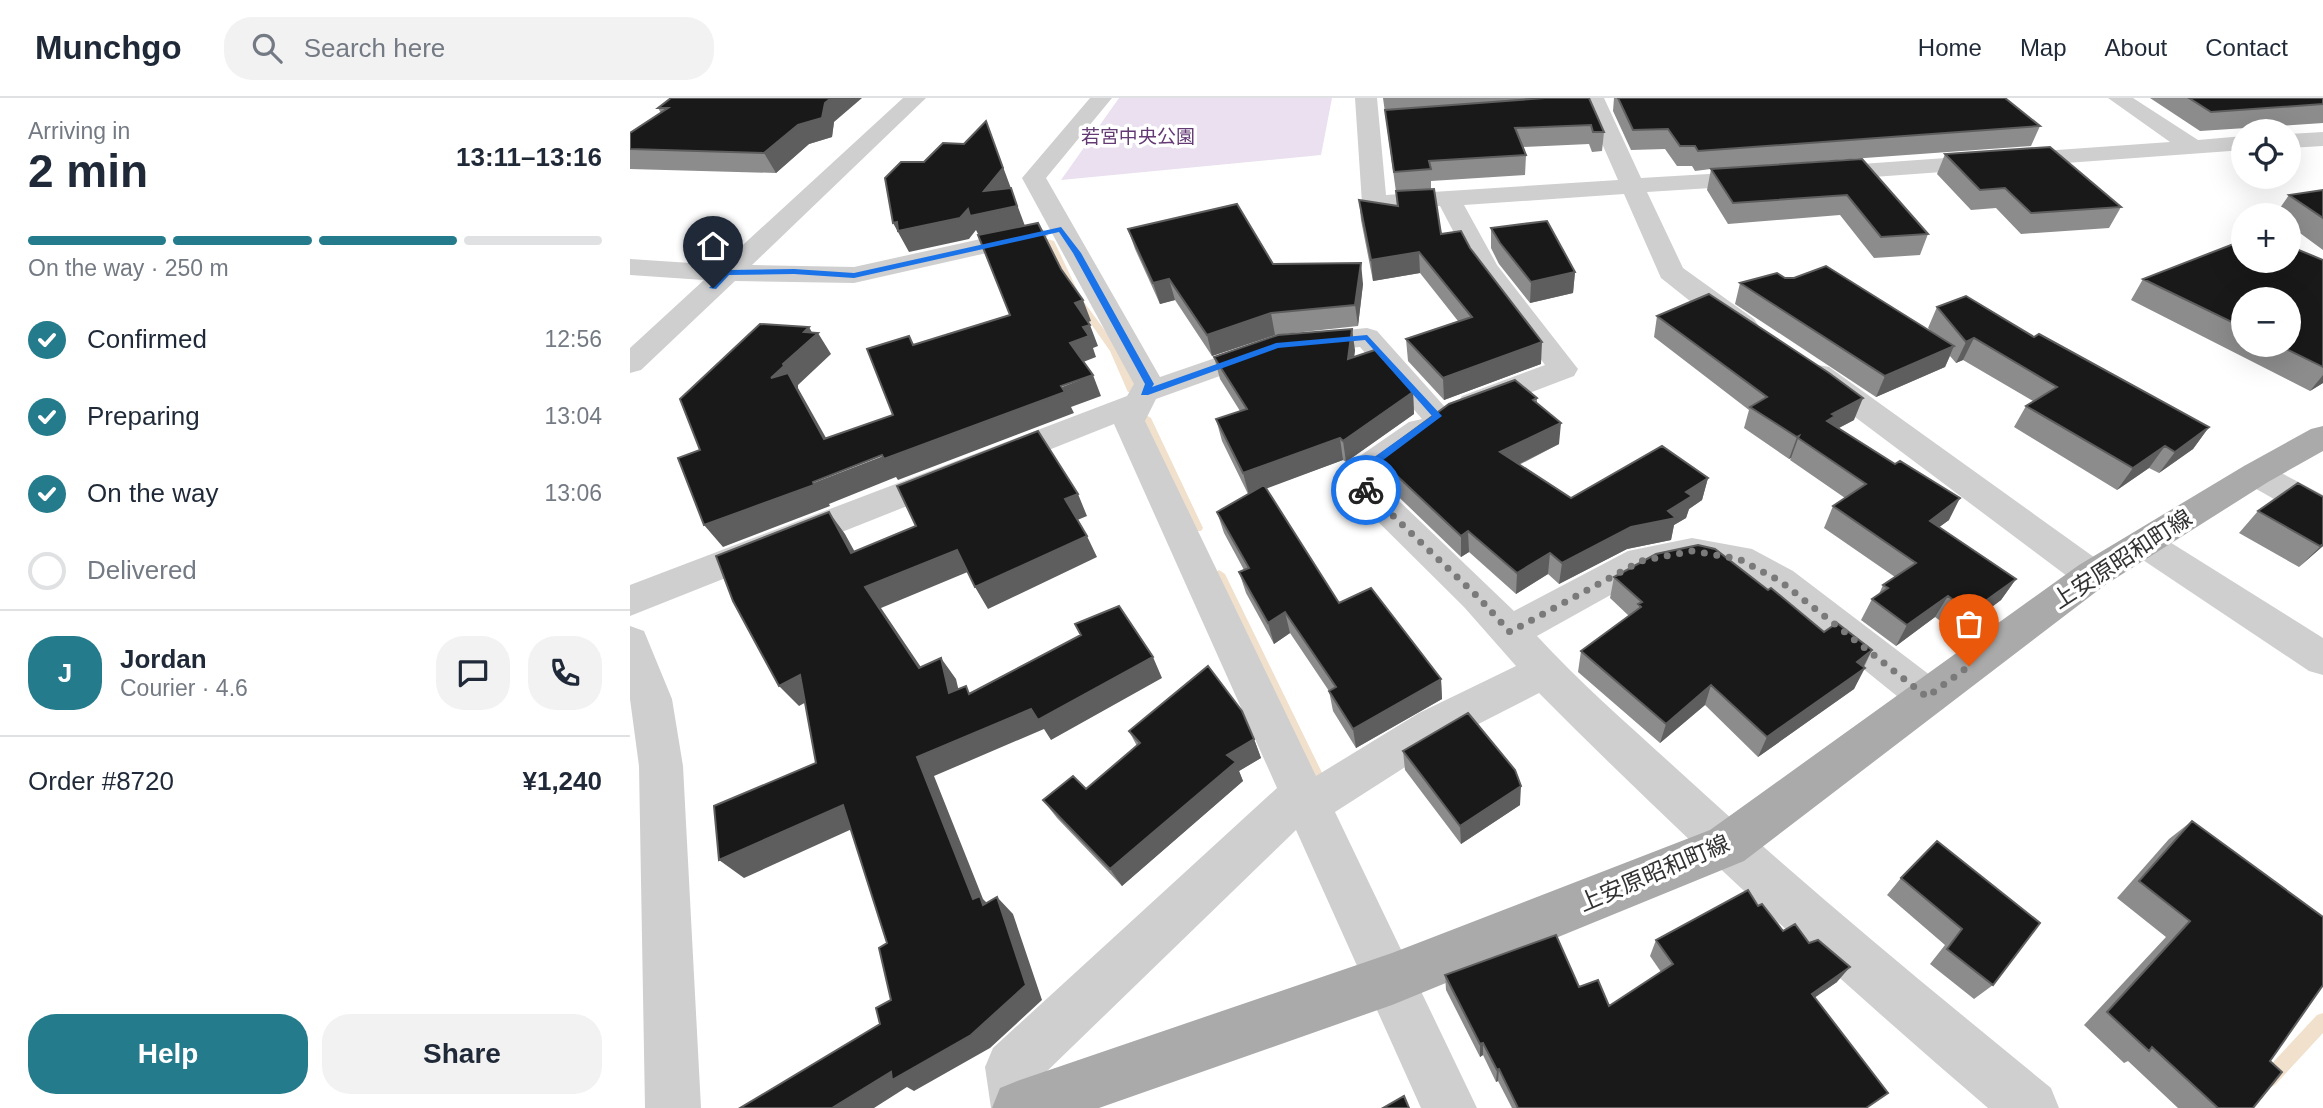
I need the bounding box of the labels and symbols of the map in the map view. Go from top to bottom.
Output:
park label: 若宮中央公園 [1081,126,1195,147]
pin [683,216,743,288]
courier [1331,455,1401,525]
street label: 上安原昭和町線 [2047,504,2197,614]
pin [1939,594,1999,666]
street label: 上安原昭和町線 [1575,830,1733,916]

